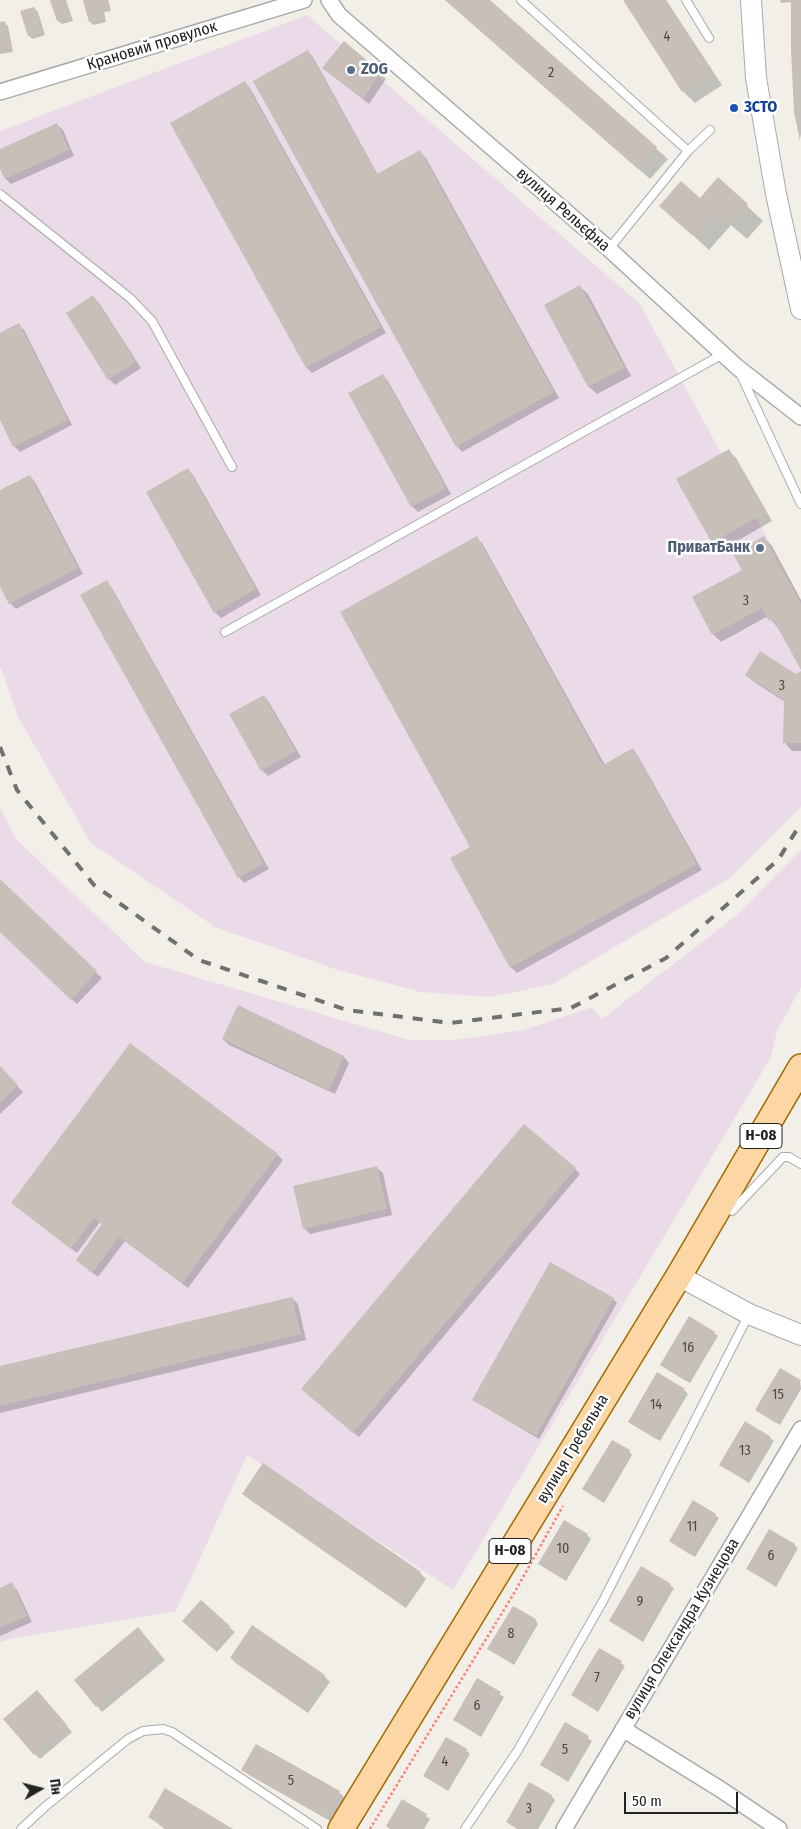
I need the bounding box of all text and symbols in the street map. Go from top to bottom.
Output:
street label: Крановий провулок [85,17,219,75]
house number: 4 [664,29,670,45]
place label: ZOG [361,60,388,80]
marker: ZOG [345,64,357,76]
house number: 2 [548,65,554,81]
place label: ЗСТО [744,98,777,118]
marker: ЗСТО [728,102,740,114]
street label: вулиця Рельєфна [512,164,614,256]
place label: ПриватБанк [668,538,750,558]
marker: ПриватБанк [754,542,766,554]
house number: 3 [743,593,749,609]
house number: 3 [779,678,785,694]
road number: Н-08 [740,1124,782,1148]
house number: 16 [682,1340,694,1356]
house number: 15 [772,1387,784,1403]
street label: вулиця Гребельна [533,1391,613,1507]
house number: 14 [650,1397,662,1413]
house number: 13 [739,1443,751,1459]
house number: 11 [687,1519,697,1535]
street label: вулиця Олександра Кузнецова [620,1535,744,1723]
road number: Н-08 [489,1538,531,1564]
house number: 10 [557,1541,569,1557]
house number: 6 [768,1548,774,1564]
house number: 9 [637,1594,643,1610]
house number: 8 [508,1626,514,1642]
house number: 7 [594,1670,600,1686]
house number: 6 [474,1698,480,1714]
house number: 5 [562,1742,568,1758]
house number: 4 [442,1754,448,1770]
north arrow [15,1764,65,1814]
house number: 5 [288,1773,294,1789]
text: Пн [46,1778,65,1796]
scale bar [626,1782,740,1814]
text: 50 m [632,1792,662,1810]
house number: 3 [526,1801,532,1817]

